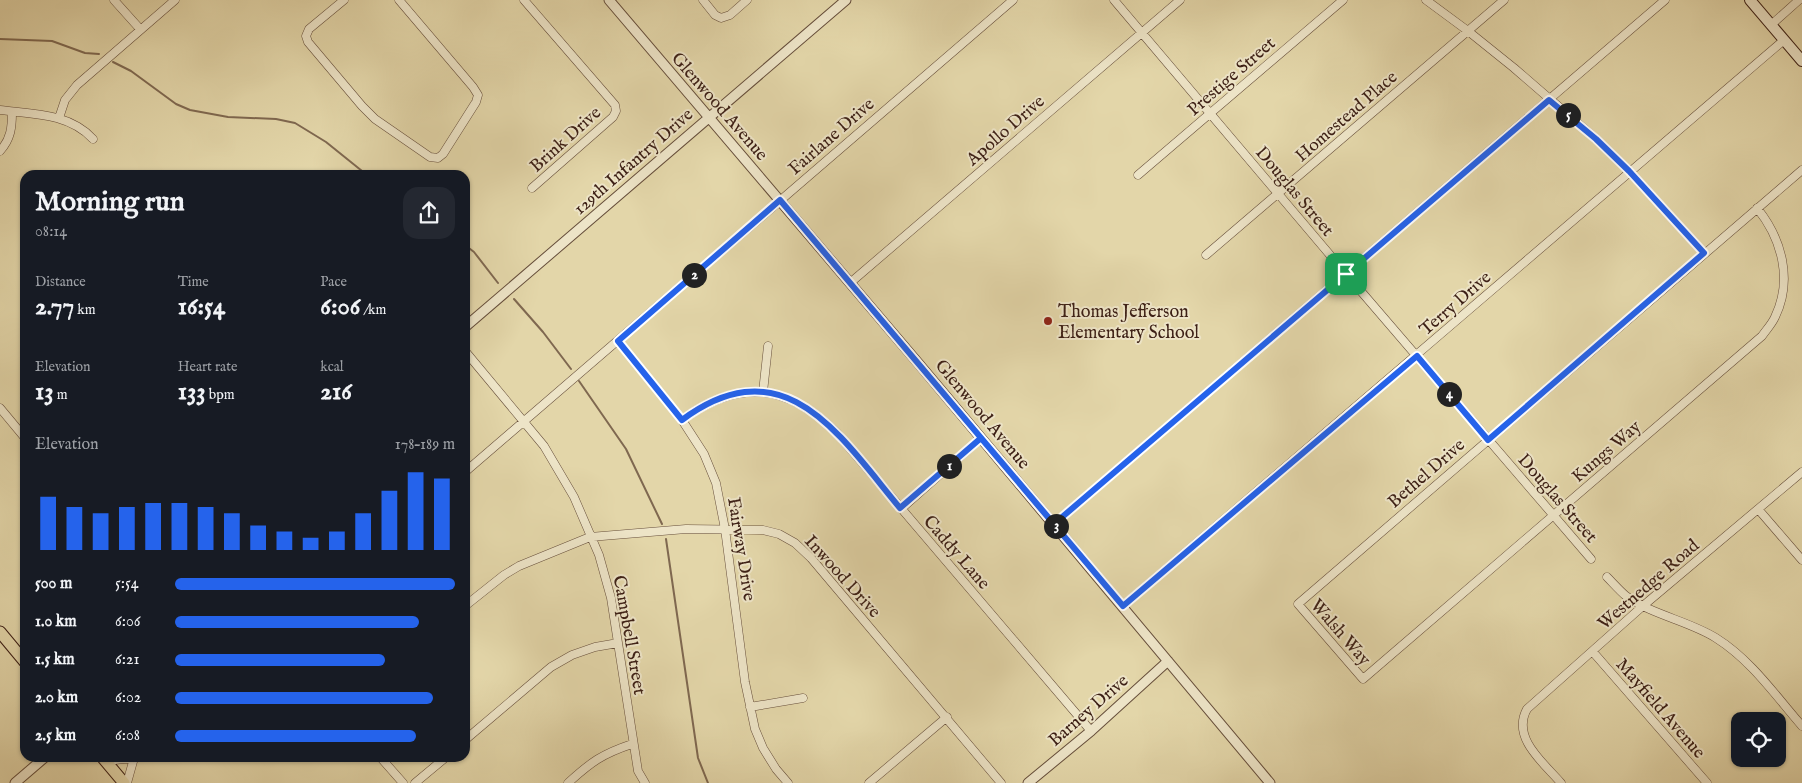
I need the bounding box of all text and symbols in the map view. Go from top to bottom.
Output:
street label: Prestige Street [1183,33,1281,122]
street label: Glenwood Avenue [665,48,772,166]
street label: Homestead Place [1291,66,1403,168]
street label: Apollo Drive [961,91,1050,172]
street label: Fairlane Drive [784,93,880,181]
street label: Brink Drive [525,102,607,178]
pin: 5 [1556,102,1580,128]
street label: 129th Infantry Drive [569,104,699,220]
text: 5 [1566,106,1571,124]
street label: Douglas Street [1249,142,1338,242]
text: Morning run [35,185,185,220]
button: share [403,187,455,239]
text: 08:14 [35,222,67,242]
pin [1325,253,1367,295]
icon: arrive [1332,260,1360,288]
pin: 2 [682,262,706,288]
text: 2 [691,266,698,284]
street label: Terry Drive [1415,267,1497,342]
text: Distance [35,273,86,291]
text: Time [178,273,209,291]
text: Pace [320,273,347,291]
text: 2.77 [35,291,74,323]
text: 16:54 [178,291,225,323]
text: 6:06 [320,291,360,323]
text: km [74,301,96,319]
text: /km [360,301,386,319]
place label: Thomas Jefferson Elementary School [1058,301,1199,345]
marker: Thomas Jefferson Elementary School [1042,315,1054,327]
street label: Glenwood Avenue [929,355,1035,475]
text: Elevation [35,358,91,376]
text: Heart rate [178,358,237,376]
text: kcal [320,358,344,376]
text: 13 [35,376,54,408]
text: 133 [178,376,206,408]
text: 216 [320,376,352,408]
pin: 4 [1436,382,1462,406]
text: 4 [1446,385,1453,403]
text: m [54,386,68,404]
text: bpm [206,386,235,404]
street label: Kungs Way [1568,416,1646,488]
street label: Bethel Drive [1384,434,1470,514]
text: Elevation [35,435,98,455]
text: 178–189 m [395,435,455,455]
street label: Douglas Street [1512,450,1602,548]
pin: 1 [936,454,962,478]
text: 1 [947,457,952,475]
street label: Fairway Drive [721,496,760,603]
street label: Caddy Lane [917,511,994,595]
pin: 3 [1044,514,1068,538]
text: 3 [1054,517,1059,535]
street label: Inwood Drive [799,531,885,623]
street label: Westnedge Road [1593,534,1705,636]
text: 500 m [35,574,72,594]
text: 5:54 [115,574,139,594]
street label: Campbell Street [607,574,650,697]
street label: Walsh Way [1305,595,1375,671]
text: 1.0 km [35,612,77,632]
text: 6:06 [115,612,141,632]
text: 1.5 km [35,650,75,670]
text: 6:21 [115,650,139,670]
street label: Mayfield Avenue [1610,654,1710,764]
street label: Barney Drive [1044,670,1134,752]
text: 2.0 km [35,688,78,708]
text: 6:02 [115,688,141,708]
map controls [1731,712,1786,767]
button: locate [1731,712,1786,767]
text: 2.5 km [35,726,76,746]
text: 6:08 [115,726,140,746]

